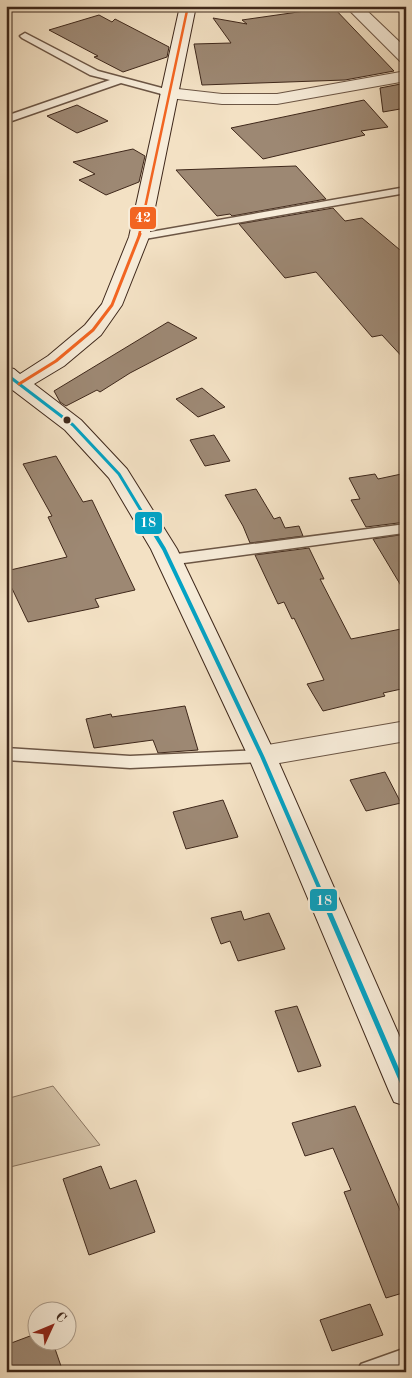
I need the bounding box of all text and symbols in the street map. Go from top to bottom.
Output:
line badge: 42 [129,206,157,230]
text: 42 [135,211,151,225]
unlabelled marker [62,415,72,425]
line badge: 18 [134,511,163,535]
text: 18 [140,516,156,530]
line badge: 18 [309,888,338,912]
text: 18 [316,894,332,908]
north arrow [28,1300,78,1350]
text: С [52,1309,69,1326]

